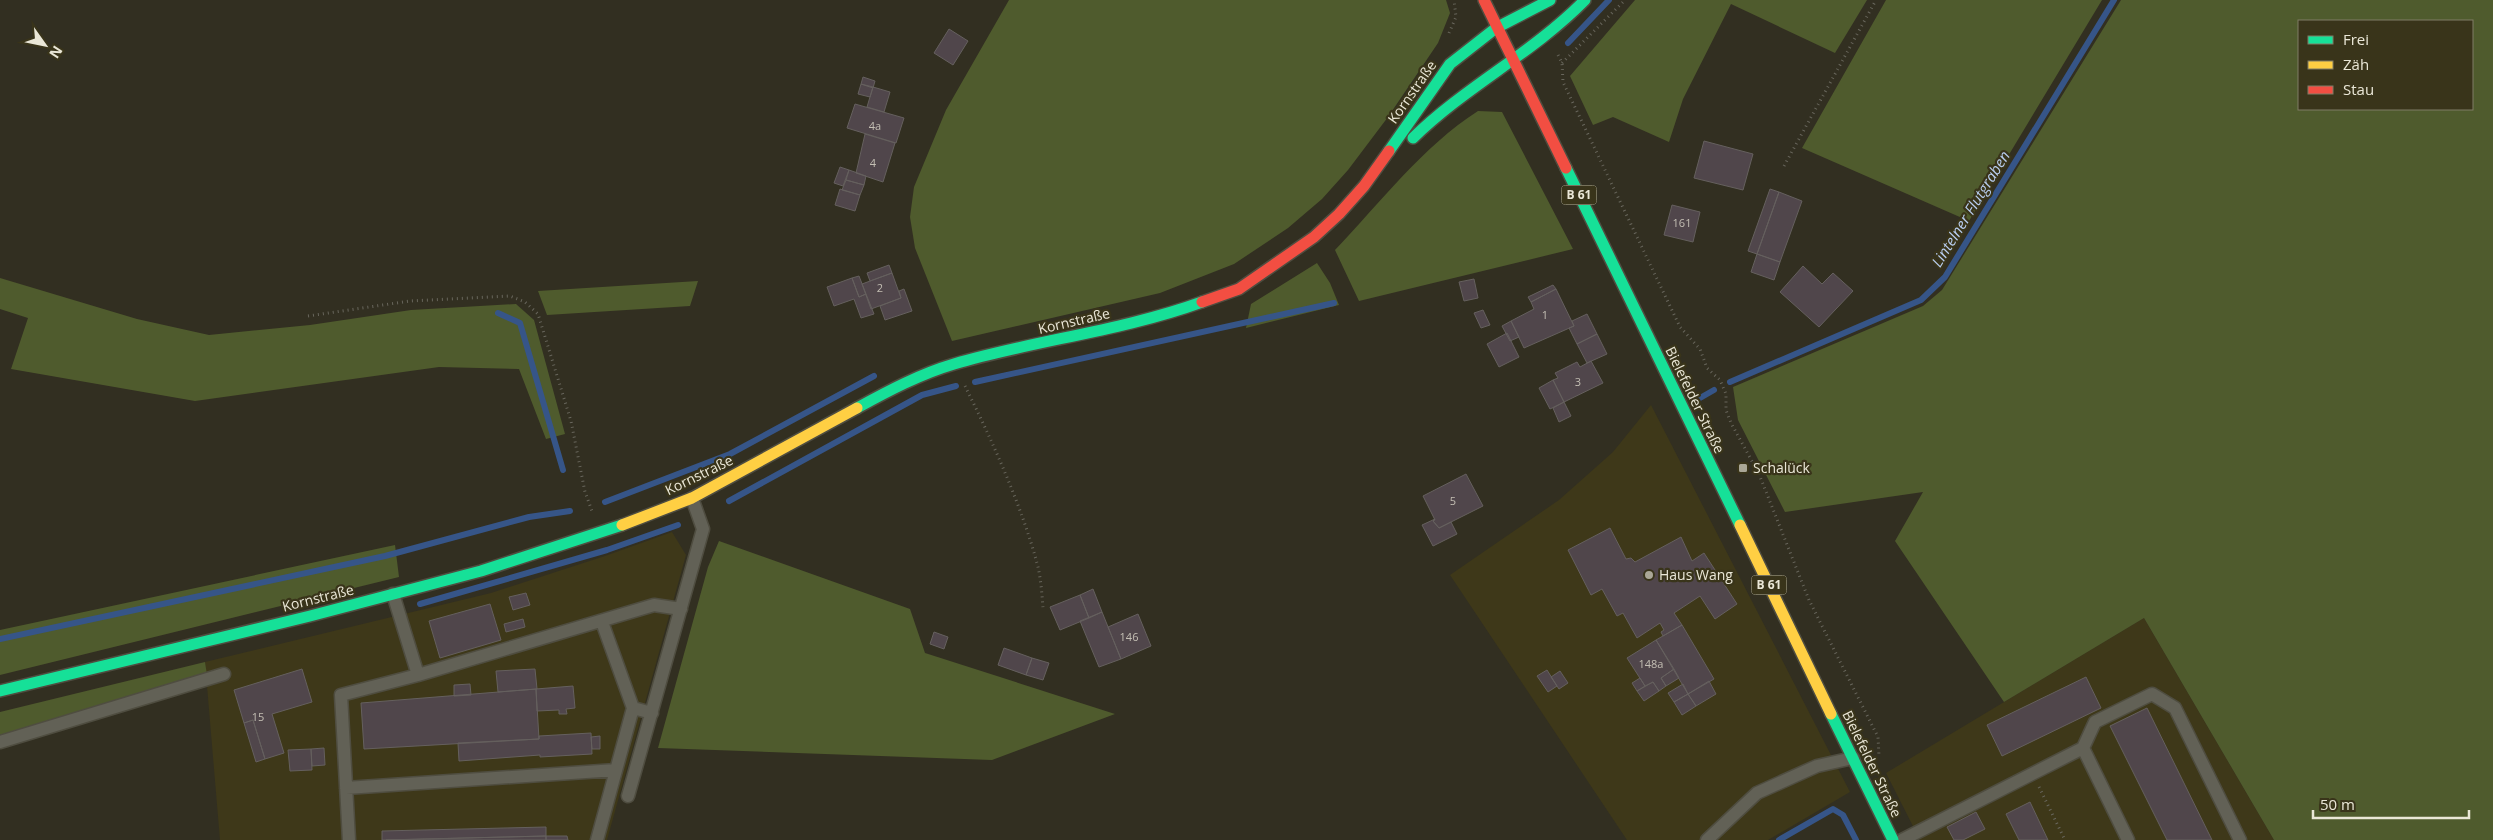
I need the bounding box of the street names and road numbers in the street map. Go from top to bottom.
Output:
street label: Kornstraße [1383,56,1440,127]
road number: B 61 [1562,186,1596,204]
street label: Kornstraße [1036,303,1112,338]
street label: Bielefelder Straße [1661,343,1730,456]
street label: Kornstraße [662,450,736,499]
road number: B 61 [1752,576,1786,594]
street label: Kornstraße [280,579,356,616]
street label: Bielefelder Straße [1838,707,1907,820]

